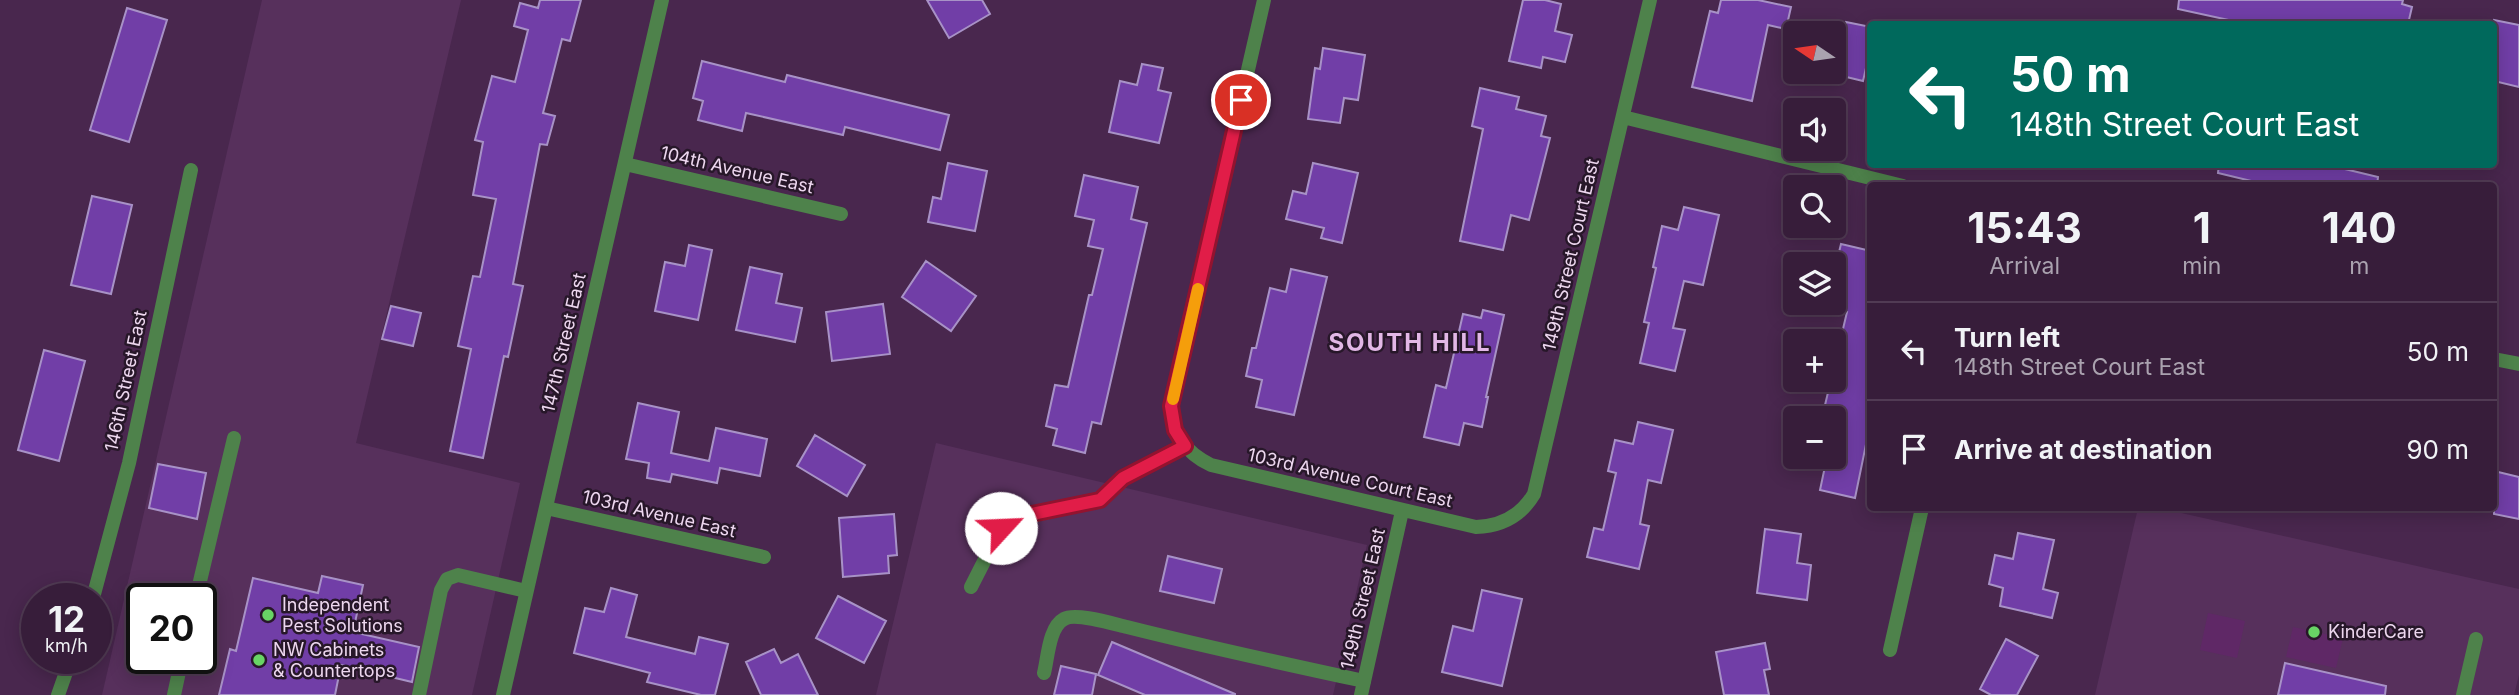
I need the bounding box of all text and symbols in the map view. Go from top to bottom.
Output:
north arrow [1783,21,1846,84]
map controls [1783,21,1846,469]
text: 50 m [2010,45,2131,104]
icon: left [1895,49,1986,140]
pin [1211,70,1271,130]
icon: arrive [1222,81,1260,119]
button: sound [1783,98,1846,161]
text: 148th Street Court East [2010,105,2359,144]
street label: 104th Avenue East [658,142,816,197]
street label: 149th Street Court East [1538,157,1603,353]
button: search [1783,175,1846,238]
text: 15:43 [1967,202,2082,253]
text: 1 [2193,202,2211,253]
text: 140 [2322,202,2397,253]
button: layers [1783,252,1846,315]
text: Arrival [1989,252,2060,280]
text: min [2182,252,2221,280]
text: m [2349,252,2369,280]
street label: 147th Street East [537,271,590,415]
street label: 146th Street East [100,308,151,453]
text: Turn left [1954,322,2060,353]
district label: SOUTH HILL [1328,328,1492,357]
button: + [1783,329,1846,392]
icon: left [1895,332,1933,370]
text: 50 m [2407,336,2469,367]
text: 148th Street Court East [1954,353,2205,381]
button: − [1783,406,1846,469]
icon: arrive [1895,430,1933,468]
text: Arrive at destination [1954,434,2213,465]
text: 90 m [2406,434,2469,465]
street label: 103rd Avenue Court East [1246,444,1455,511]
street label: 103rd Avenue East [580,486,738,541]
position arrow [964,491,1038,565]
street label: 149th Street East [1336,526,1389,671]
speed limit sign: 20 [126,583,217,674]
place label: Independent Pest Solutions [282,594,403,636]
text: 12 [48,598,85,640]
marker: Independent Pest Solutions [260,607,276,623]
place label: KinderCare [2328,621,2424,642]
marker: KinderCare [2306,624,2322,640]
text: km/h [45,635,88,656]
place label: NW Cabinets & Countertops [273,639,395,681]
marker: NW Cabinets & Countertops [251,652,267,668]

